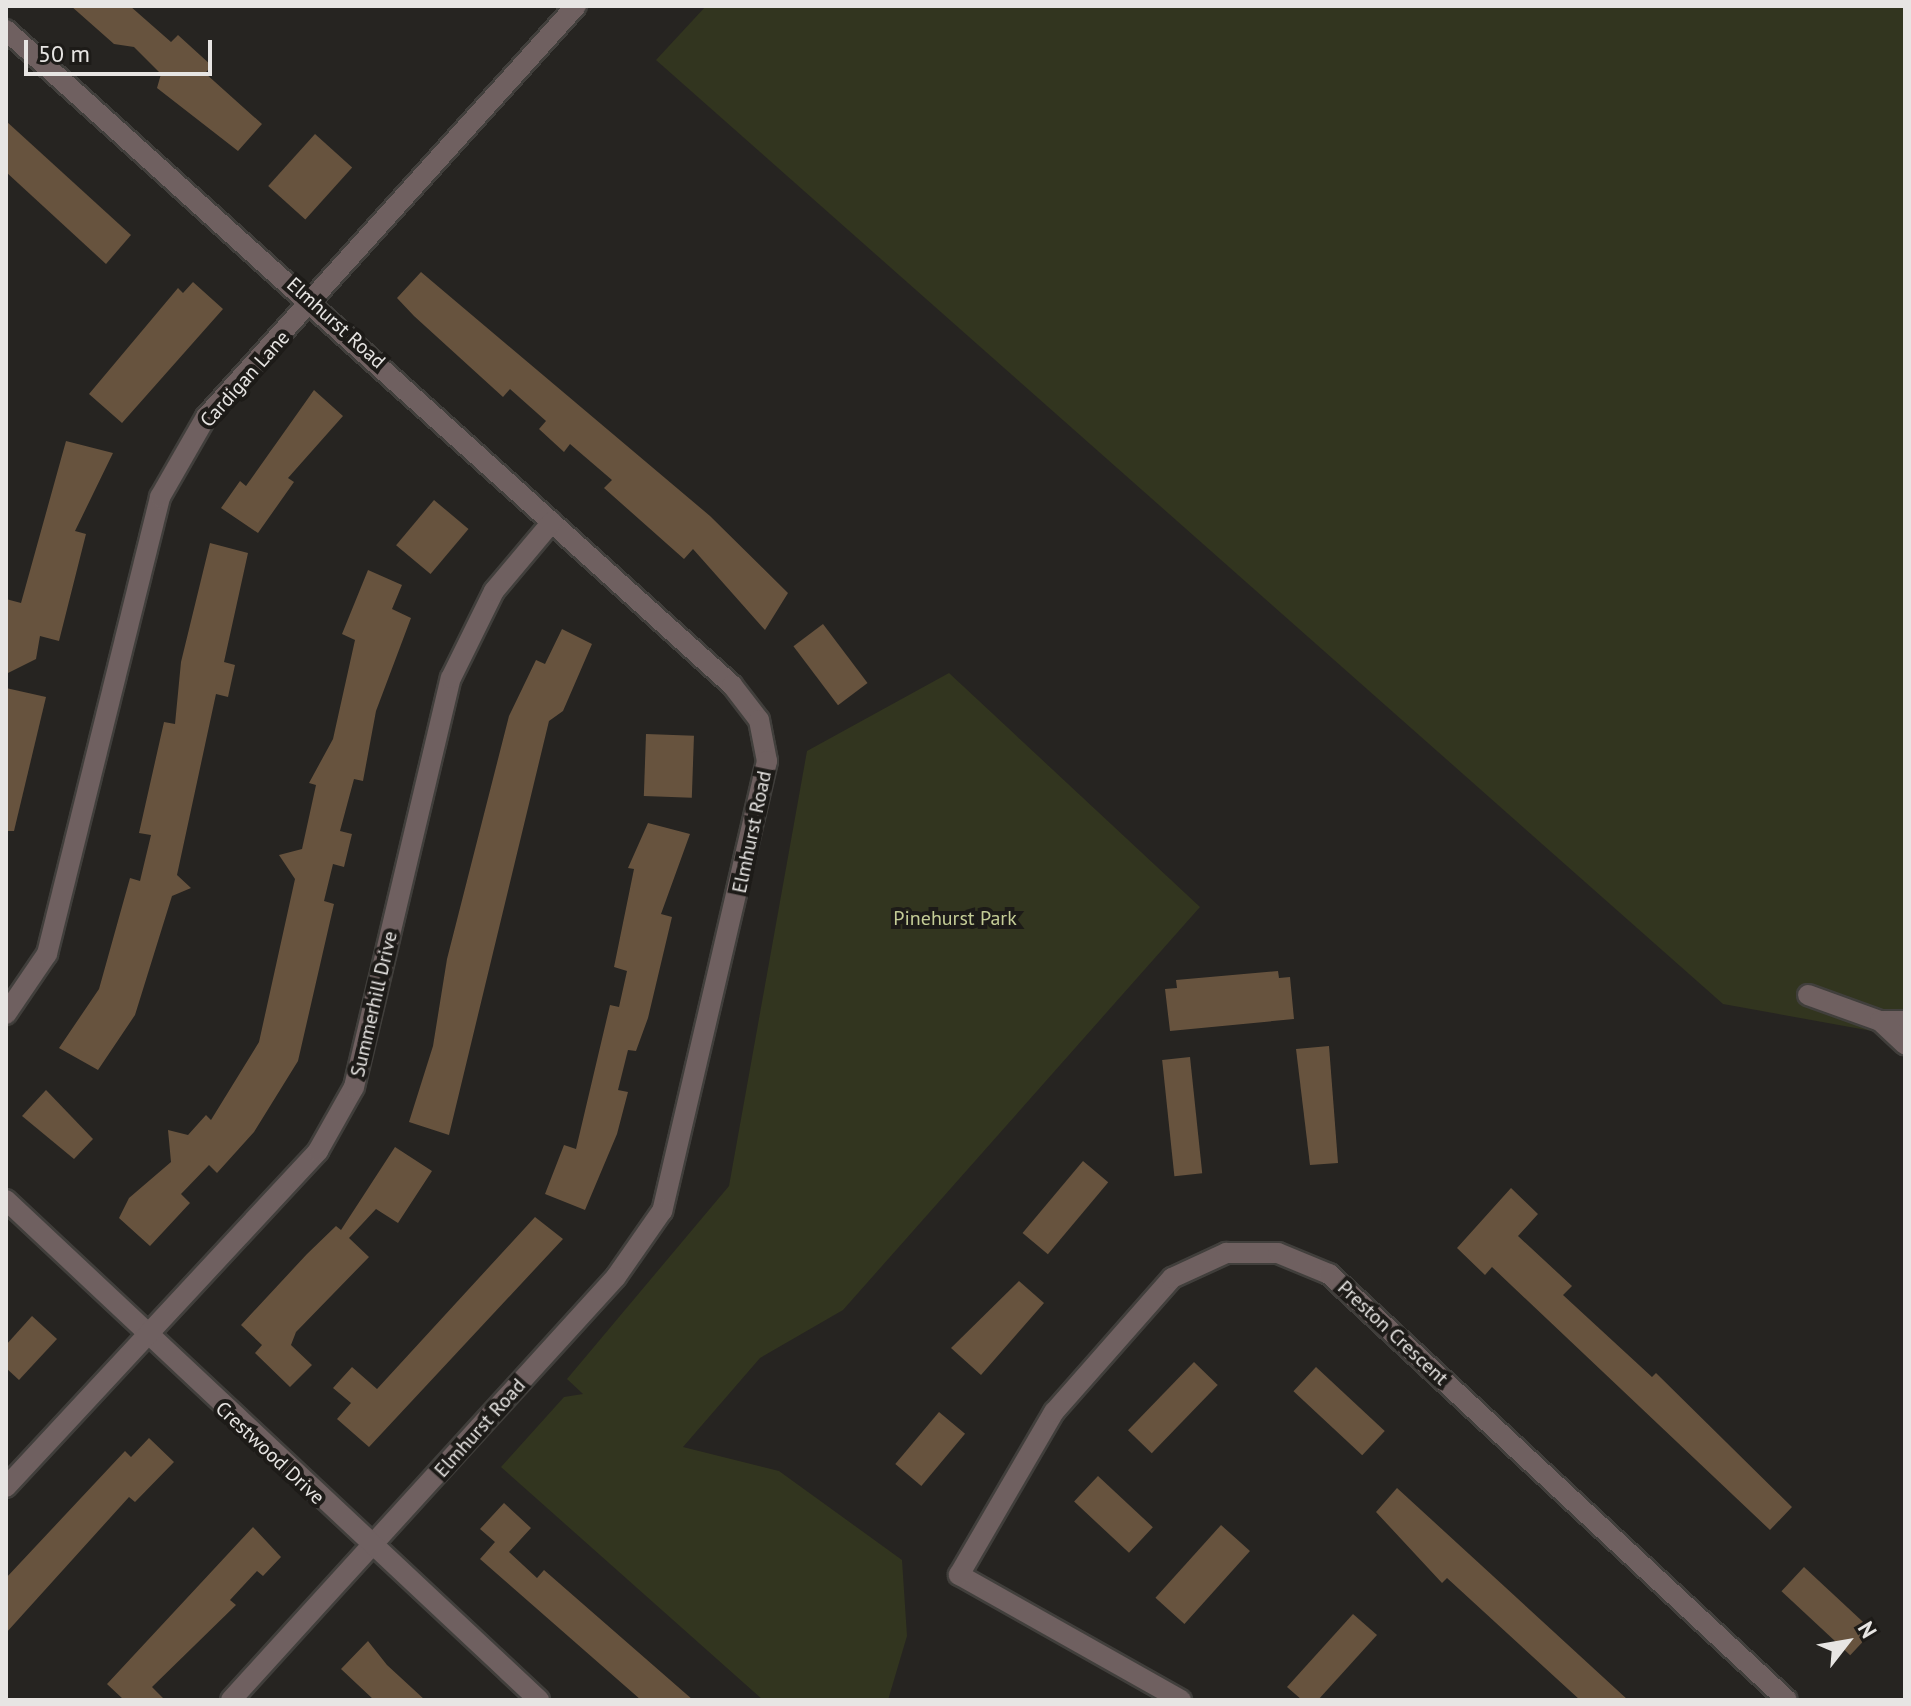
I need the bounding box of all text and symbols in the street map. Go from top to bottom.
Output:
scale bar [28,24,216,74]
text: 50 m [38,38,90,69]
street label: Elmhurst Road [282,273,390,373]
street label: Cardigan Lane [195,326,295,432]
street label: Elmhurst Road [727,769,777,895]
park label: Pinehurst Park [893,906,1017,930]
street label: Summerhill Drive [346,929,402,1079]
street label: Preston Crescent [1333,1276,1453,1390]
street label: Elmhurst Road [430,1374,530,1482]
street label: Crestwood Drive [211,1396,329,1510]
north arrow [1807,1602,1887,1682]
text: N [1852,1616,1883,1643]

